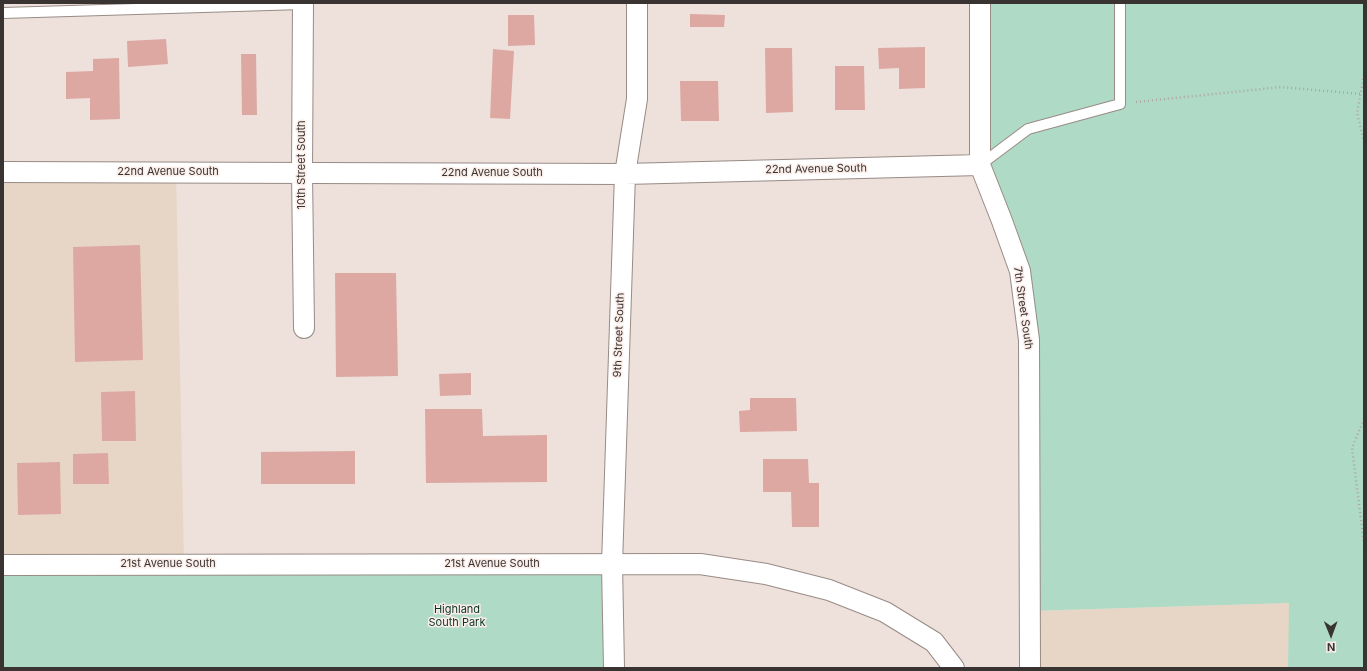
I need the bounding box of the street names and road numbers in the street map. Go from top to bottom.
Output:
street label: 10th Street South [295,120,309,210]
street label: 22nd Avenue South [765,162,867,176]
street label: 22nd Avenue South [117,165,219,179]
street label: 22nd Avenue South [441,166,543,180]
street label: 7th Street South [1011,266,1035,350]
street label: 9th Street South [611,293,627,377]
street label: 21st Avenue South [120,557,216,571]
street label: 21st Avenue South [444,557,540,571]

